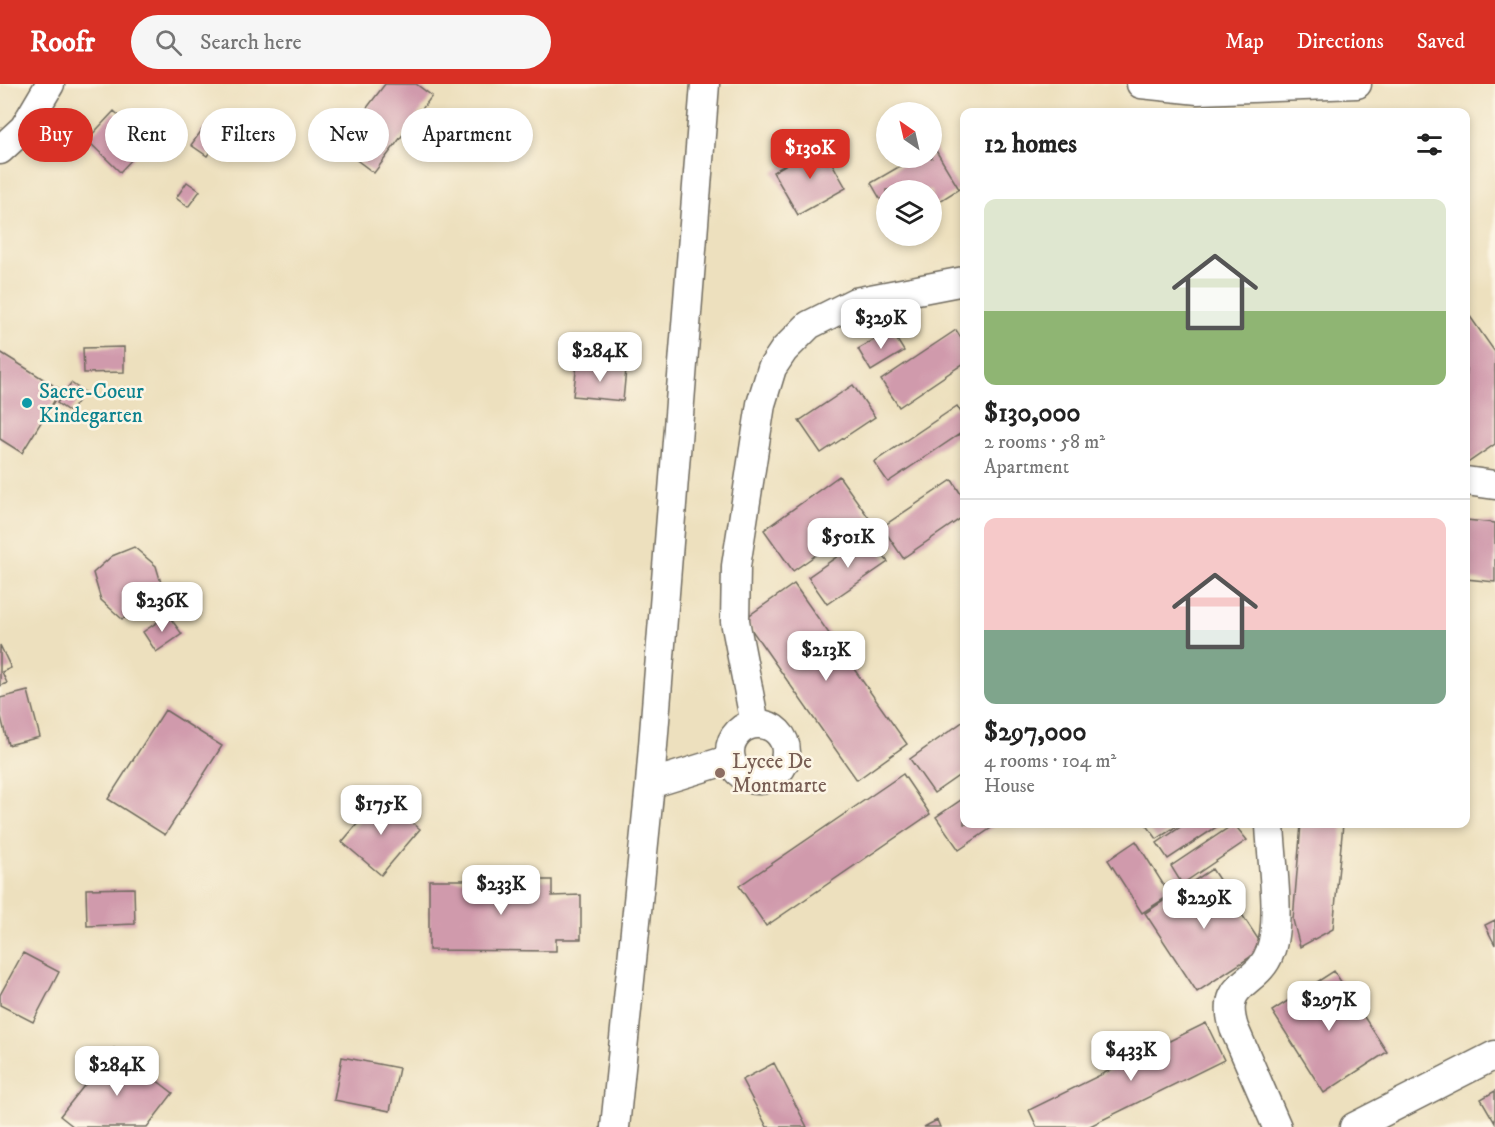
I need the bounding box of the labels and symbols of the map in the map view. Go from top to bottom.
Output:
north arrow [876,102,942,168]
pin: $130K [768,129,852,180]
pin: $329K [839,299,923,350]
pin: $284K [558,332,642,383]
place label: Sacre-Coeur Kindegarten [39,379,144,429]
marker: Sacre-Coeur Kindegarten [20,396,34,410]
pin: $501K [806,518,890,569]
pin: $236K [120,582,204,633]
pin: $213K [784,631,868,682]
place label: Lycee De Montmarte [732,749,827,799]
marker: Lycee De Montmarte [713,766,727,780]
pin: $175K [339,785,423,836]
pin: $233K [459,865,543,916]
pin: $229K [1162,879,1246,930]
pin: $297K [1287,981,1371,1032]
pin: $433K [1089,1031,1173,1082]
pin: $284K [75,1046,159,1097]

